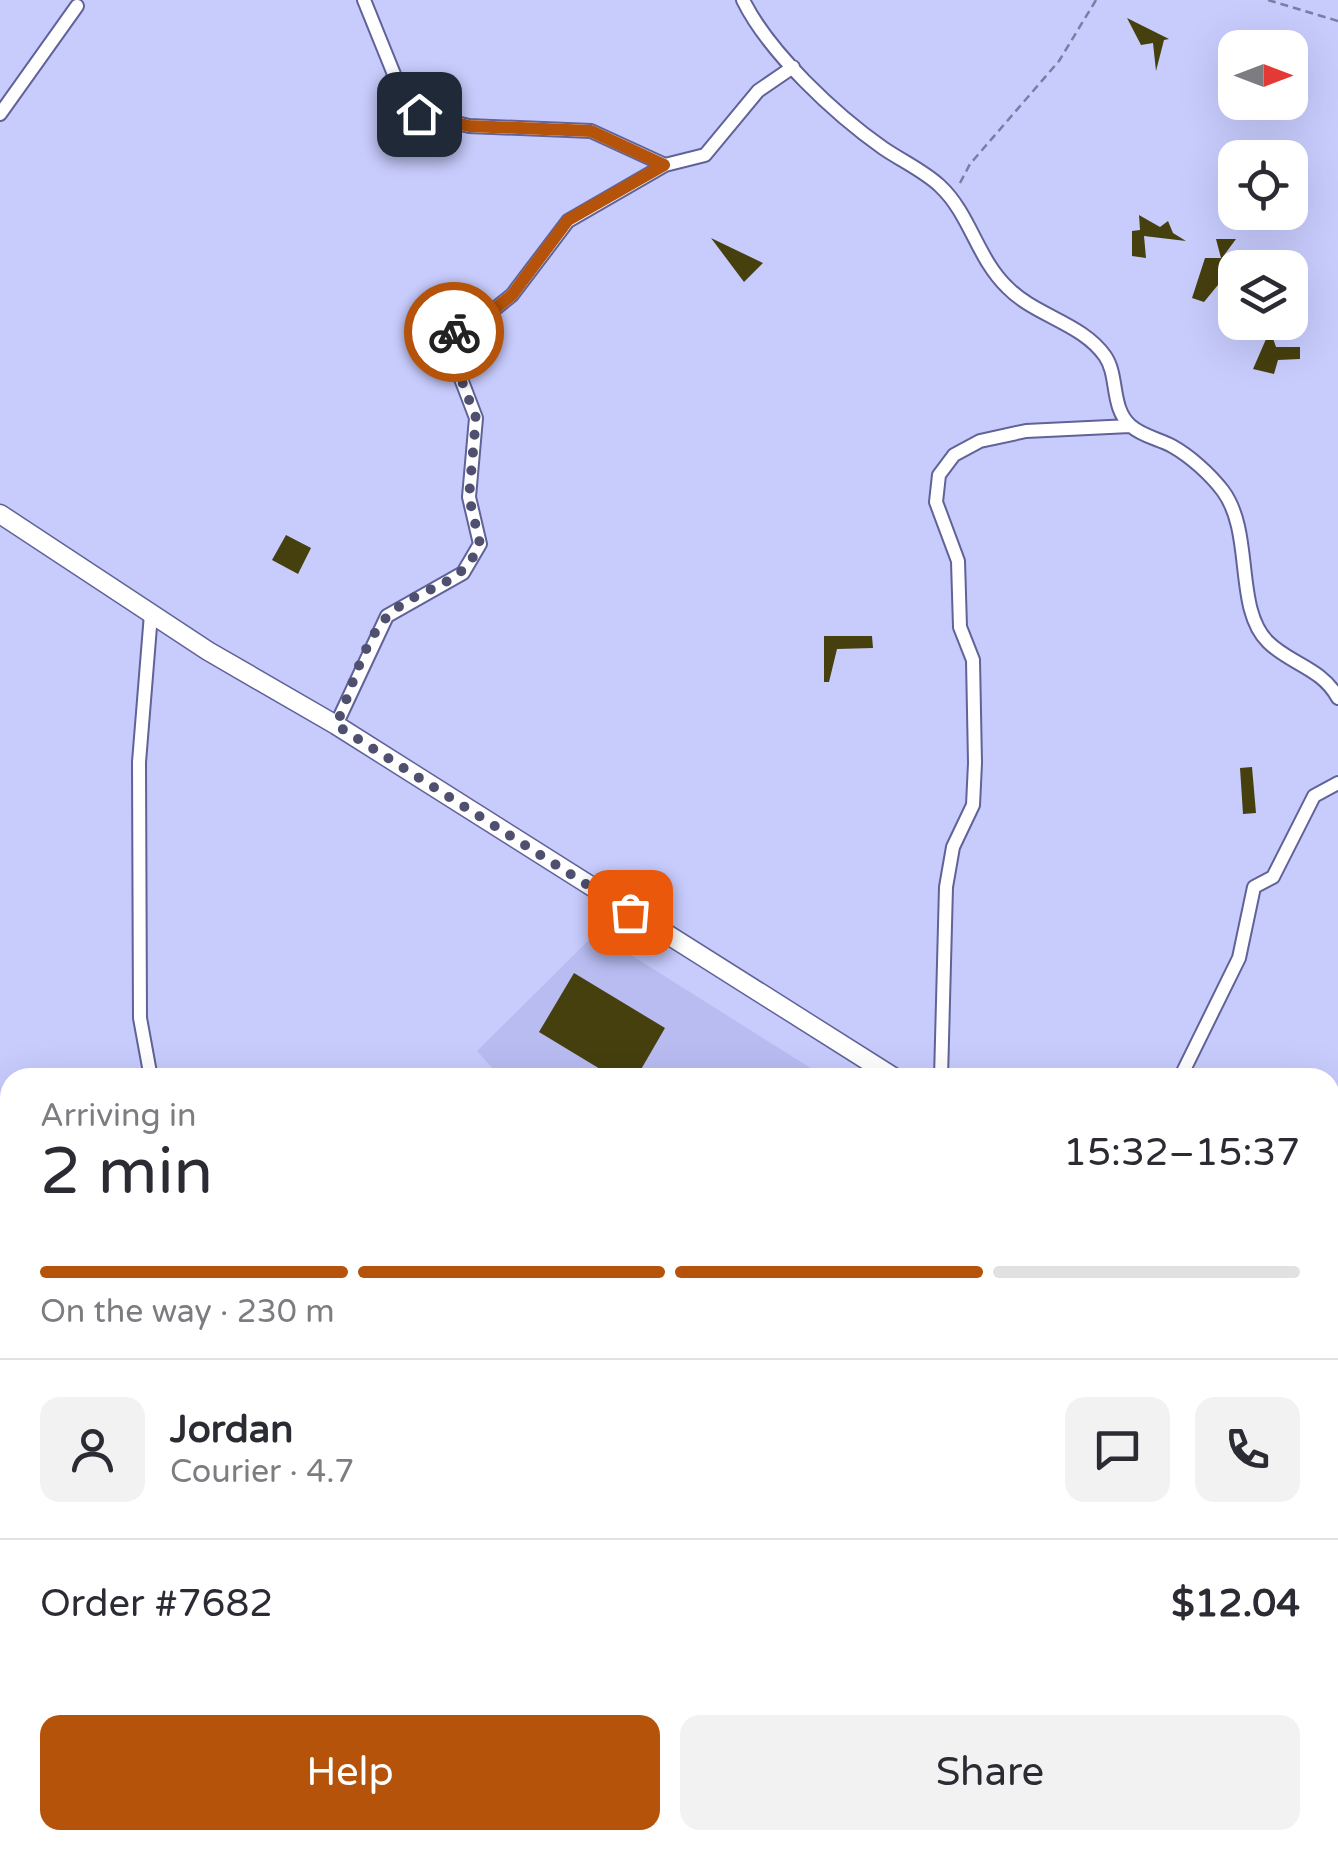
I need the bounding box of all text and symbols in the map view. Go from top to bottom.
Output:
north arrow [1218,30,1308,120]
map controls [1218,30,1308,340]
pin [377,72,462,157]
icon: home [392,87,447,142]
button: locate [1218,140,1308,230]
button: layers [1218,250,1308,340]
courier [404,282,504,382]
icon: bike [427,305,482,360]
pin [588,870,673,955]
icon: bag [603,885,658,940]
text: Arriving in [40,1097,197,1135]
text: 15:32–15:37 [1063,1130,1300,1176]
text: 2 min [40,1133,213,1212]
text: On the way · 230 m [40,1293,335,1331]
button: person [40,1397,145,1502]
button: chat [1065,1397,1170,1502]
button: phone [1195,1397,1300,1502]
text: Jordan [170,1407,293,1453]
text: Courier · 4.7 [170,1453,354,1491]
text: Order #7682 [40,1581,273,1627]
text: $12.04 [1171,1581,1300,1627]
button: Help [40,1715,660,1830]
button: Share [680,1715,1300,1830]

